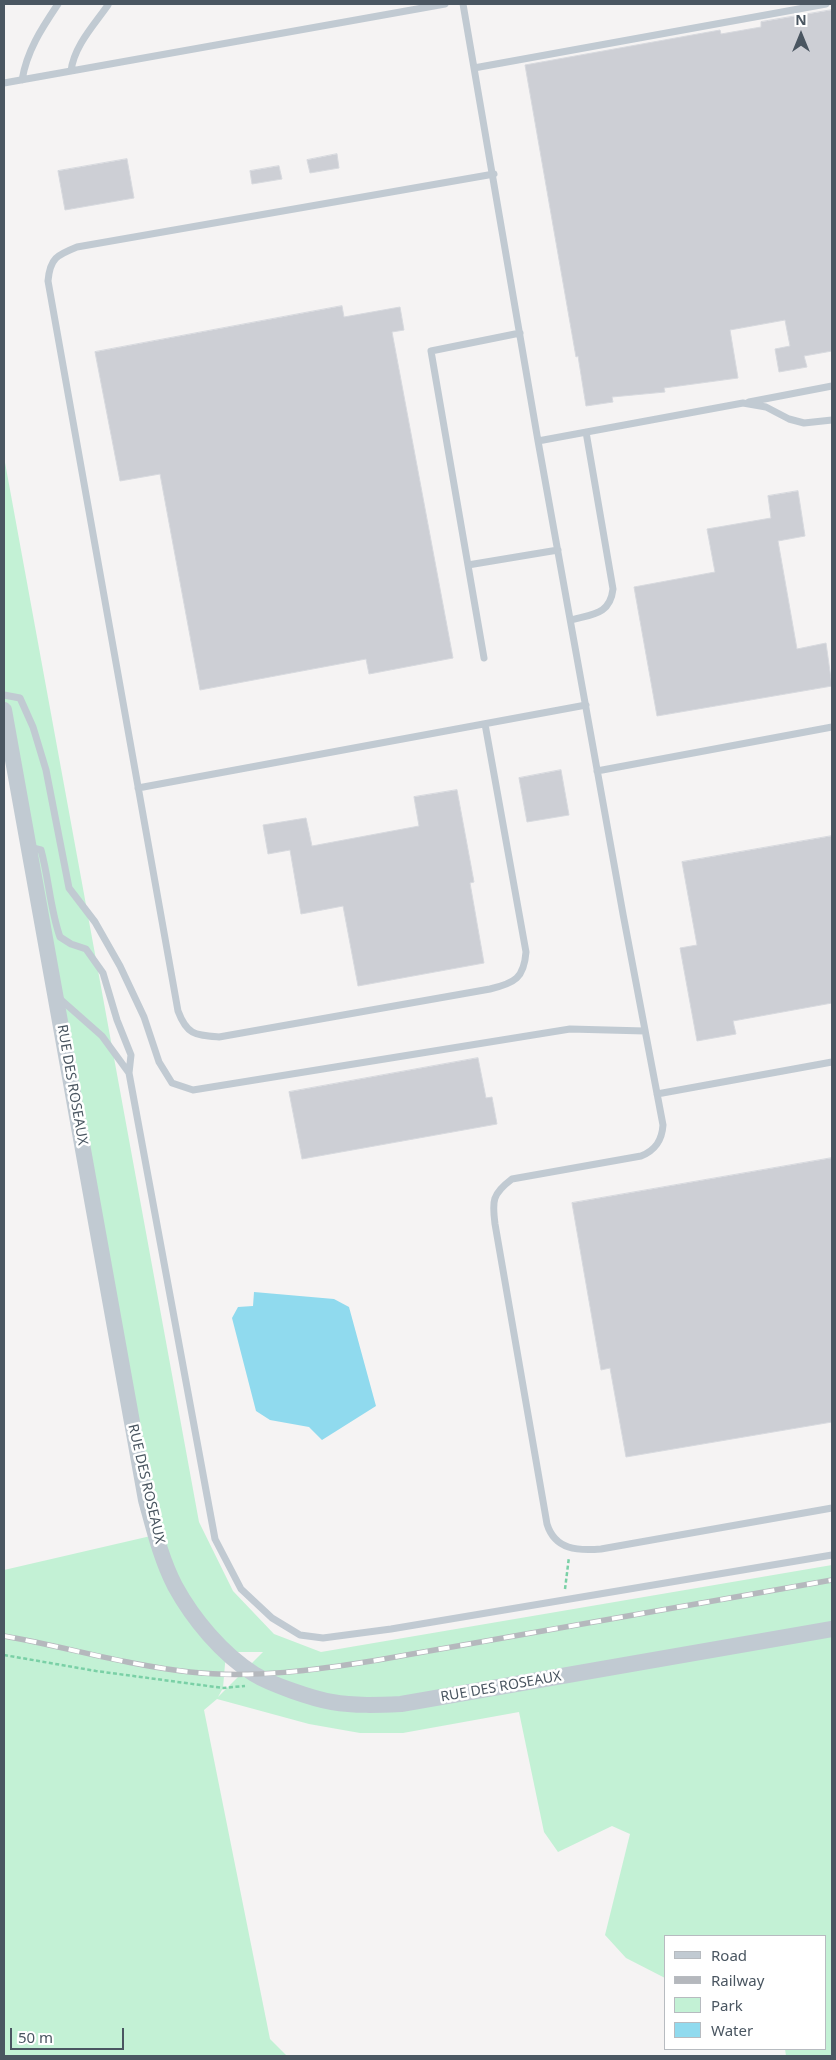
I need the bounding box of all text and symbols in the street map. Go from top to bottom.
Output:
north arrow [776,10,826,60]
text: N [795,10,807,29]
street label: RUE DES ROSEAUX [53,1023,91,1147]
street label: RUE DES ROSEAUX [124,1423,168,1545]
street label: RUE DES ROSEAUX [439,1668,563,1706]
legend [664,1935,826,2050]
text: Road [711,1945,747,1965]
text: Railway [711,1970,764,1990]
text: Park [711,1995,743,2015]
scale bar [12,2018,126,2050]
text: Water [711,2020,753,2040]
text: 50 m [18,2027,53,2047]

